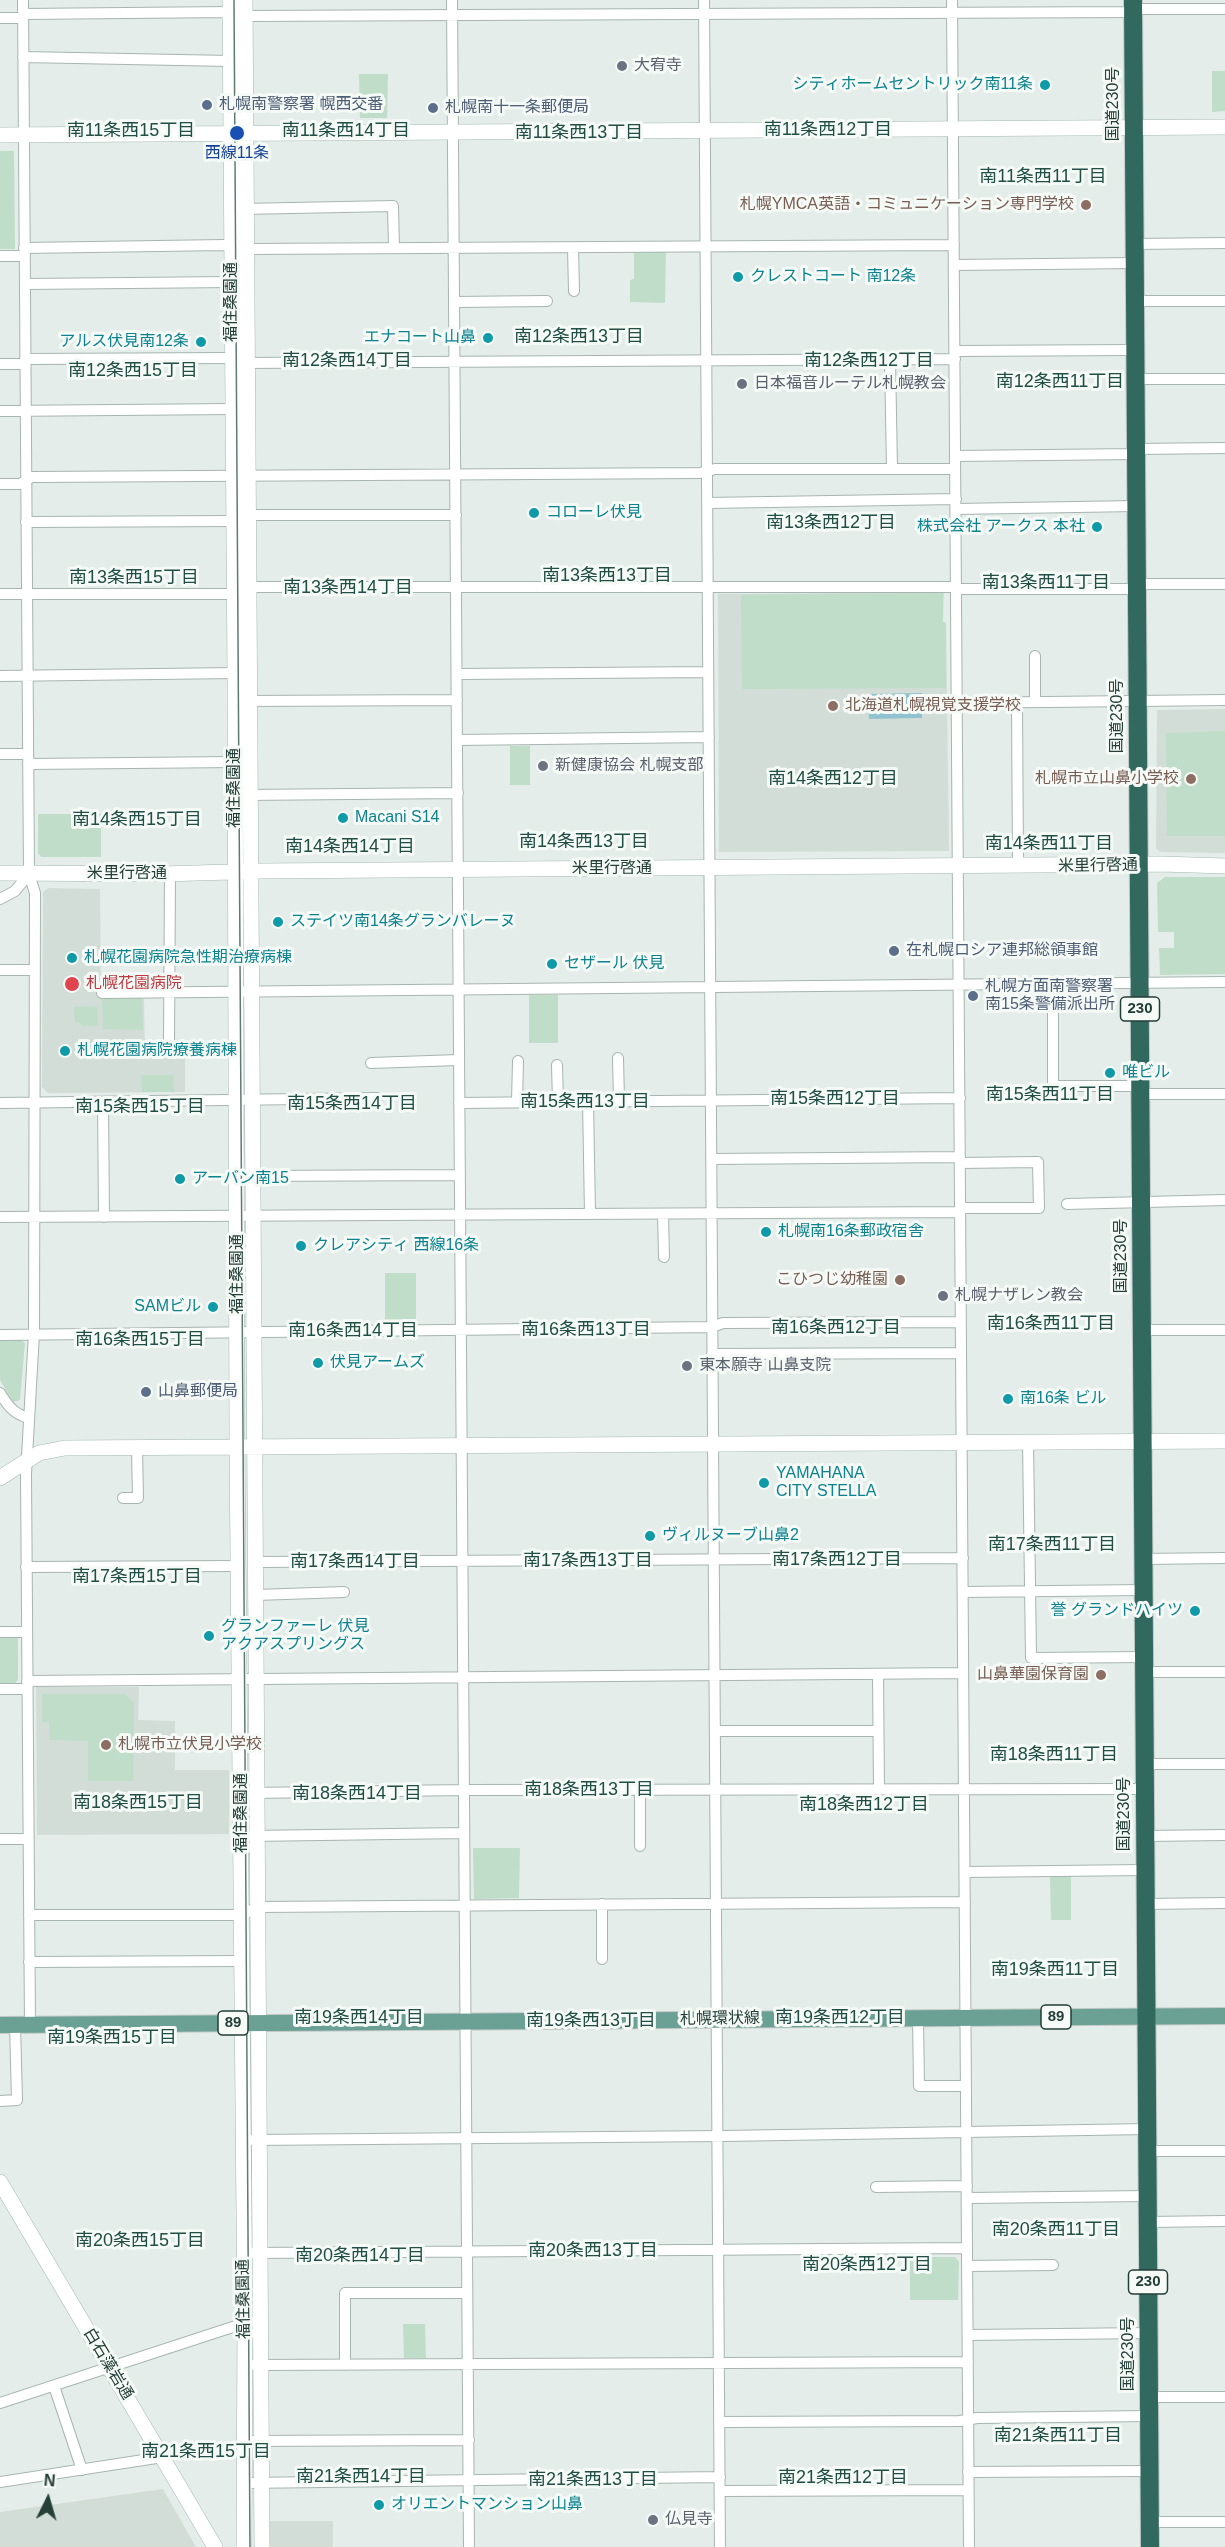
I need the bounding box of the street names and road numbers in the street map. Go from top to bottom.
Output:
street label: 国道230号 [1104,67,1124,141]
street label: 福住桑園通 [222,262,242,342]
street label: 国道230号 [1108,679,1128,753]
street label: 福住桑園通 [225,748,245,828]
street label: 米里行啓通 [1058,856,1138,876]
street label: 米里行啓通 [572,859,652,879]
street label: 米里行啓通 [87,864,167,884]
road number: 230 [1120,997,1160,1021]
street label: 国道230号 [1112,1219,1132,1293]
street label: 福住桑園通 [228,1234,248,1314]
street label: 福住桑園通 [232,1773,252,1853]
street label: 国道230号 [1115,1777,1135,1851]
road number: 89 [1041,2005,1071,2029]
street label: 札幌環状線 [680,2009,760,2029]
road number: 89 [218,2011,248,2035]
street label: 福住桑園通 [234,2259,254,2339]
road number: 230 [1128,2270,1168,2294]
street label: 国道230号 [1119,2317,1139,2391]
street label: 白石藻岩通 [79,2325,137,2403]

